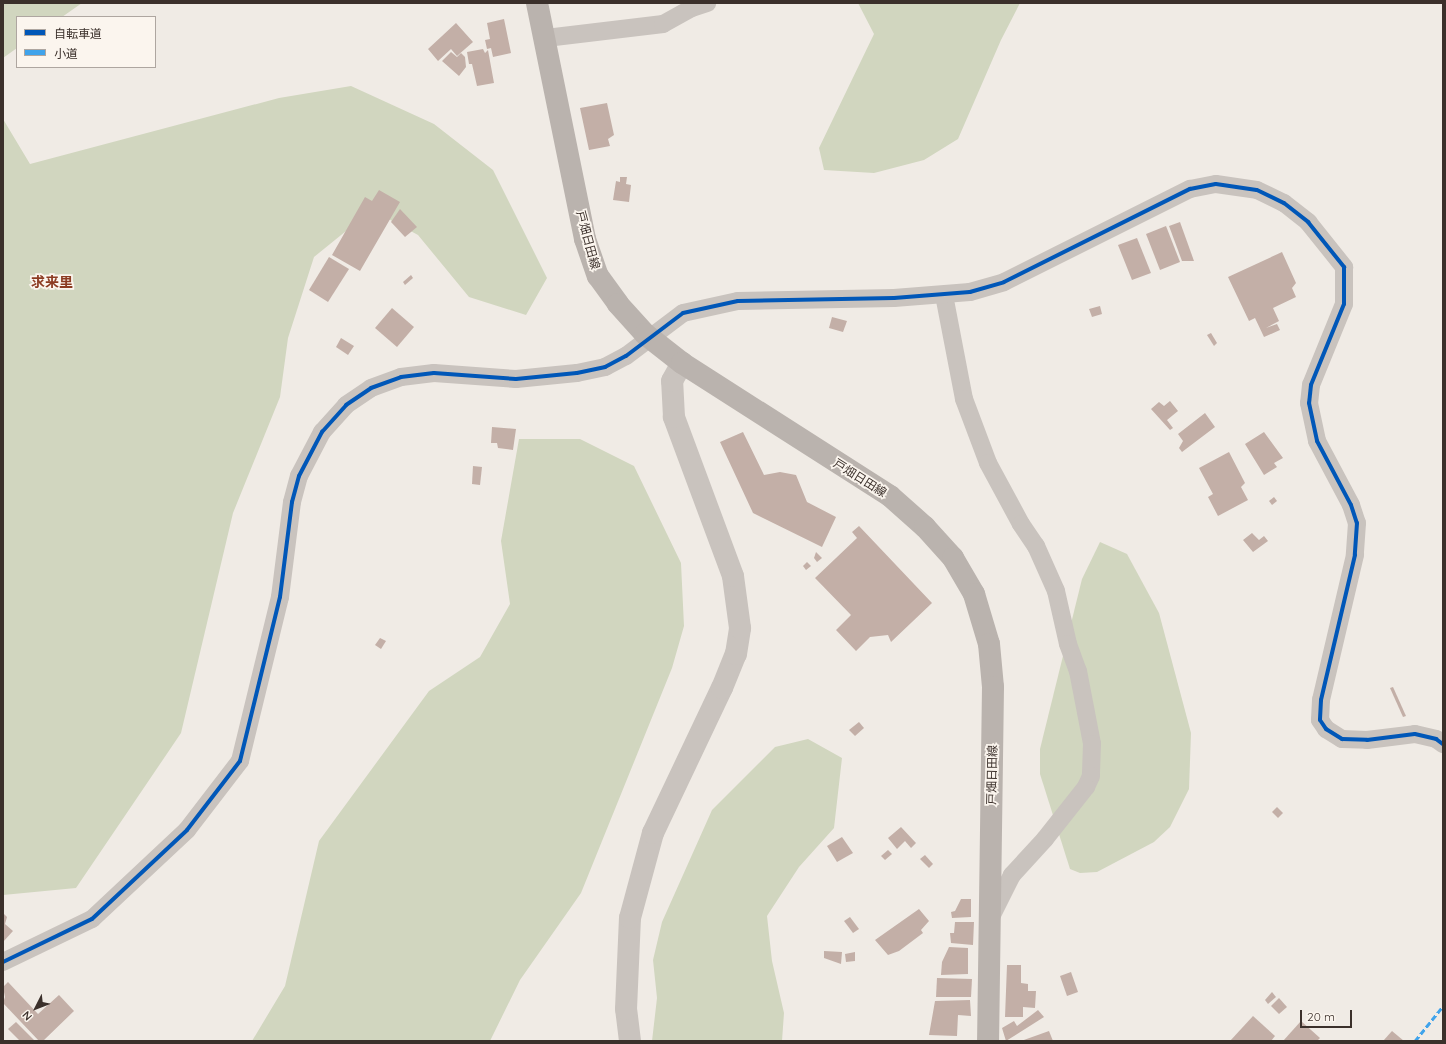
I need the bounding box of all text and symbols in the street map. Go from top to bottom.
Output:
legend [16,16,156,68]
text: 自転車道 [54,26,102,41]
text: 小道 [54,46,78,61]
street label: 戸畑日田線 [573,209,603,271]
district label: 求来里 [31,274,73,290]
street label: 戸畑日田線 [831,456,889,500]
street label: 戸畑日田線 [984,745,1000,805]
north arrow [16,988,56,1028]
scale bar [1302,1002,1354,1028]
text: N [19,1008,35,1024]
text: 20 m [1307,1009,1335,1024]

